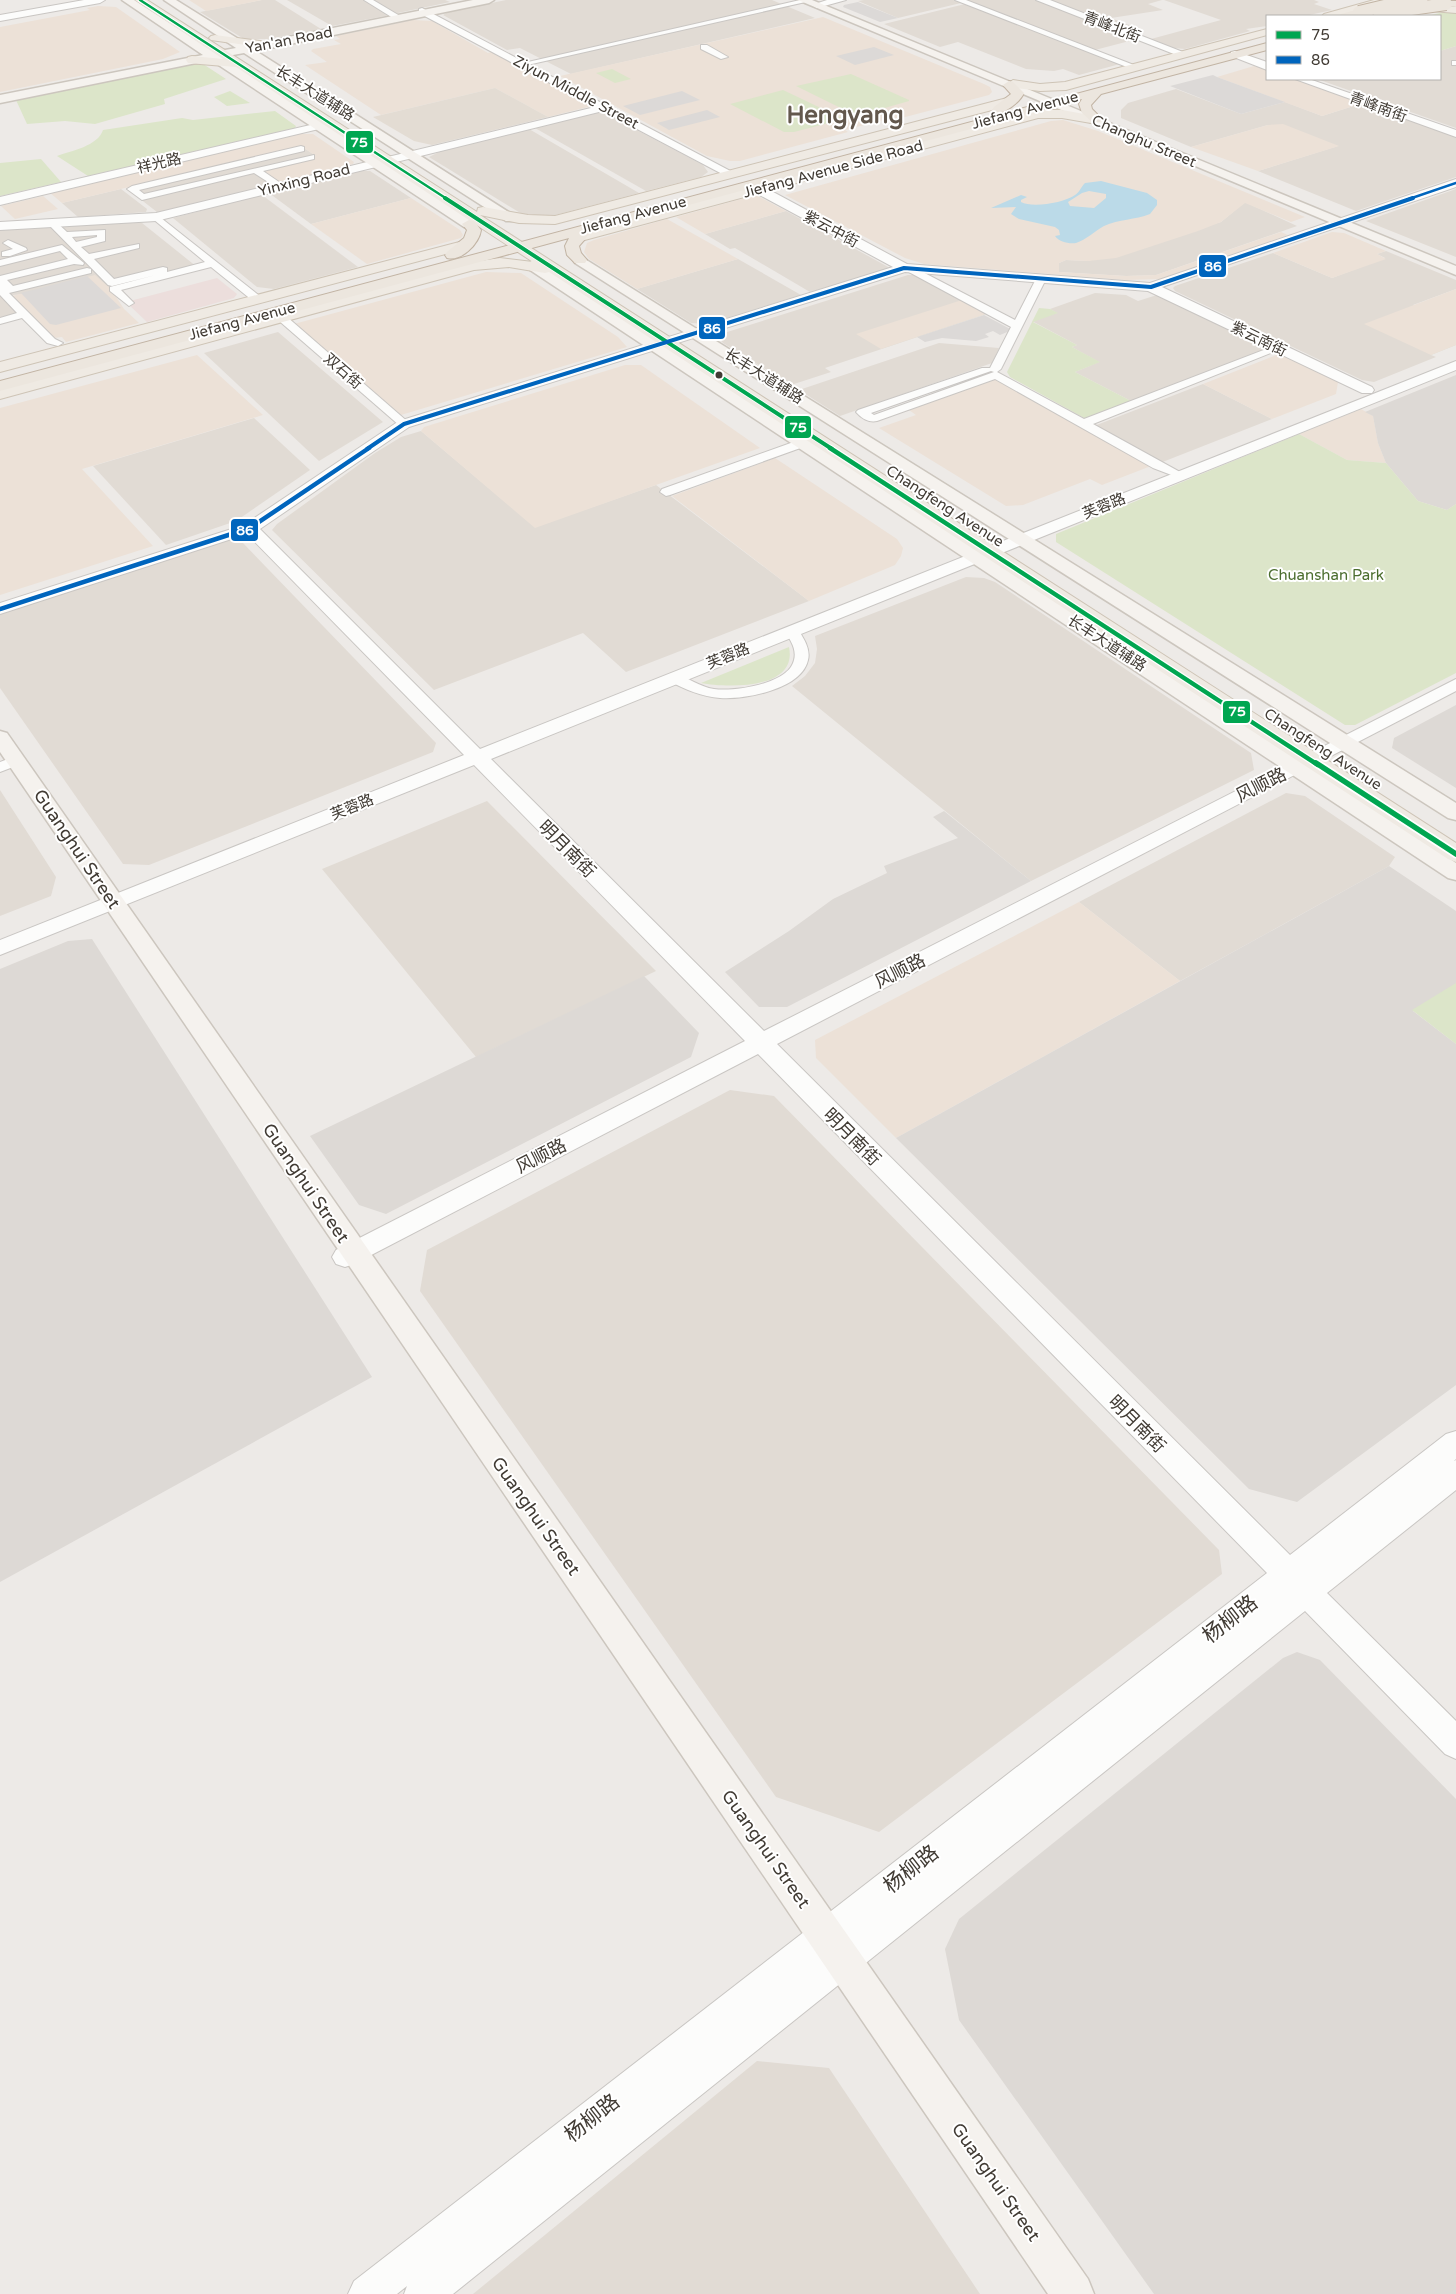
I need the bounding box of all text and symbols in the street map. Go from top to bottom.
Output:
street label: 青峰北街 [1081,8,1143,46]
legend [1266,15,1441,80]
street label: Yan'an Road [244,23,334,57]
text: 75 [1311,26,1330,44]
street label: Ziyun Middle Street [510,51,642,133]
text: 86 [1311,51,1330,69]
street label: 长丰大道辅路 [272,62,358,124]
street label: Jiefang Avenue [970,87,1080,133]
street label: 青峰南街 [1347,88,1409,126]
district label: Hengyang [786,101,904,130]
street label: Changhu Street [1089,111,1199,171]
line badge: 75 [345,130,374,154]
text: 75 [350,134,368,151]
street label: Jiefang Avenue Side Road [741,136,925,202]
street label: 祥光路 [135,149,183,177]
street label: Yinxing Road [256,160,352,200]
street label: Jiefang Avenue [578,192,688,238]
street label: 紫云中街 [800,207,862,251]
line badge: 86 [1198,254,1227,278]
text: 86 [1204,258,1222,275]
street label: Jiefang Avenue [187,298,297,344]
line badge: 86 [698,316,726,340]
street label: 紫云南街 [1228,318,1290,360]
text: 86 [703,320,721,337]
street label: 长丰大道辅路 [721,345,807,407]
street label: 双石街 [320,349,366,393]
unlabelled marker [714,370,724,380]
line badge: 75 [784,415,812,439]
text: 75 [789,419,807,436]
street label: Changfeng Avenue [883,461,1007,551]
street label: 芙蓉路 [1080,489,1128,523]
line badge: 86 [230,518,259,542]
text: 86 [236,522,254,539]
park label: Chuanshan Park [1268,566,1384,584]
street label: 长丰大道辅路 [1064,611,1150,675]
street label: 芙蓉路 [704,639,752,673]
line badge: 75 [1222,700,1251,724]
text: 75 [1228,703,1246,720]
street label: Changfeng Avenue [1261,704,1385,794]
street label: 风顺路 [1232,763,1290,807]
street label: Guanghui Street [29,785,125,913]
street label: 芙蓉路 [328,790,376,824]
street label: 明月南街 [534,816,600,882]
street label: 风顺路 [871,949,929,993]
street label: 明月南街 [819,1104,885,1170]
street label: Guanghui Street [258,1119,354,1247]
street label: 风顺路 [512,1134,570,1178]
street label: 明月南街 [1104,1391,1170,1457]
street label: Guanghui Street [487,1453,585,1580]
street label: 杨柳路 [1198,1590,1263,1649]
street label: Guanghui Street [717,1786,815,1913]
street label: 杨柳路 [879,1840,944,1899]
street label: 杨柳路 [560,2089,625,2148]
street label: Guanghui Street [947,2119,1045,2246]

